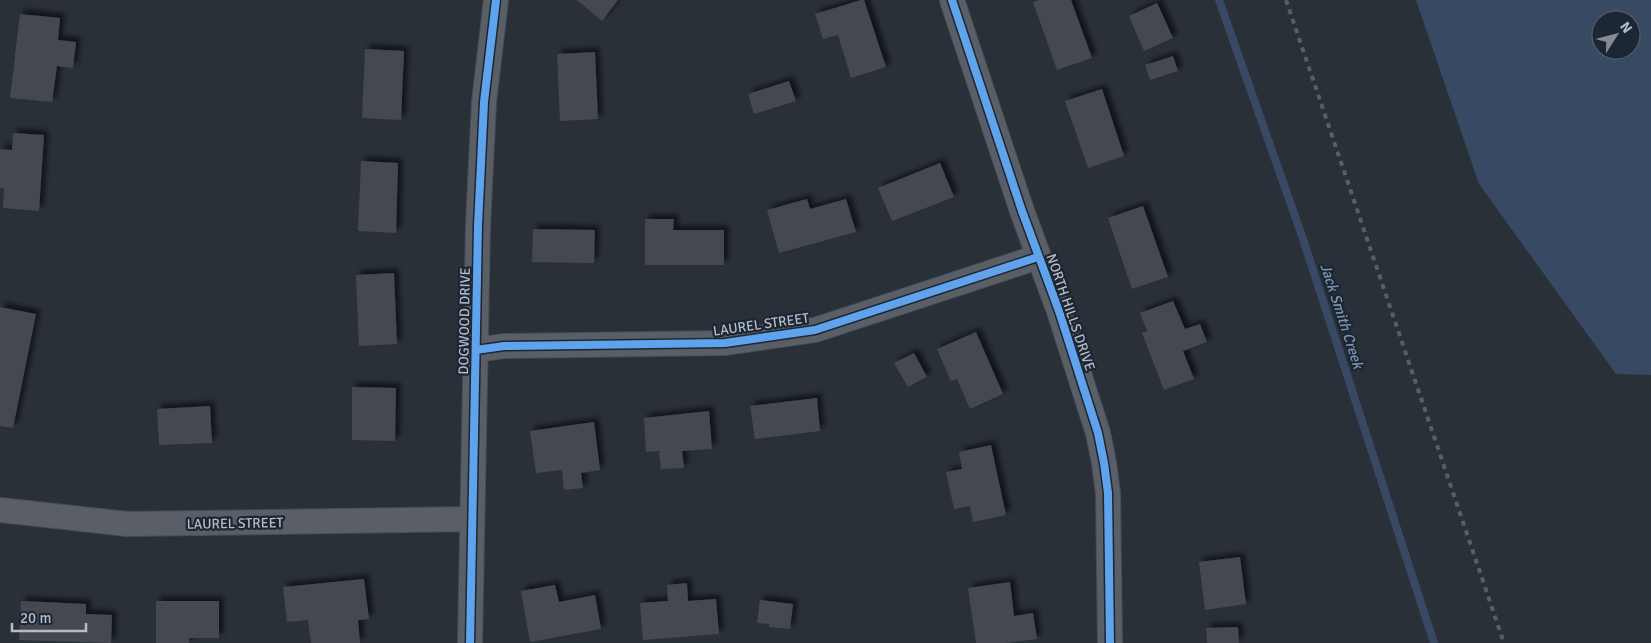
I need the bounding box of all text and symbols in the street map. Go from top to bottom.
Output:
north arrow [1591,10,1641,60]
text: N [1616,19,1636,37]
street label: NORTH HILLS DRIVE [1043,251,1099,373]
water label: Jack Smith Creek [1317,261,1368,372]
street label: DOGWOOD DRIVE [455,267,474,375]
street label: LAUREL STREET [712,309,810,340]
street label: LAUREL STREET [186,514,284,533]
scale bar [12,600,86,632]
text: 20 m [20,609,51,627]

